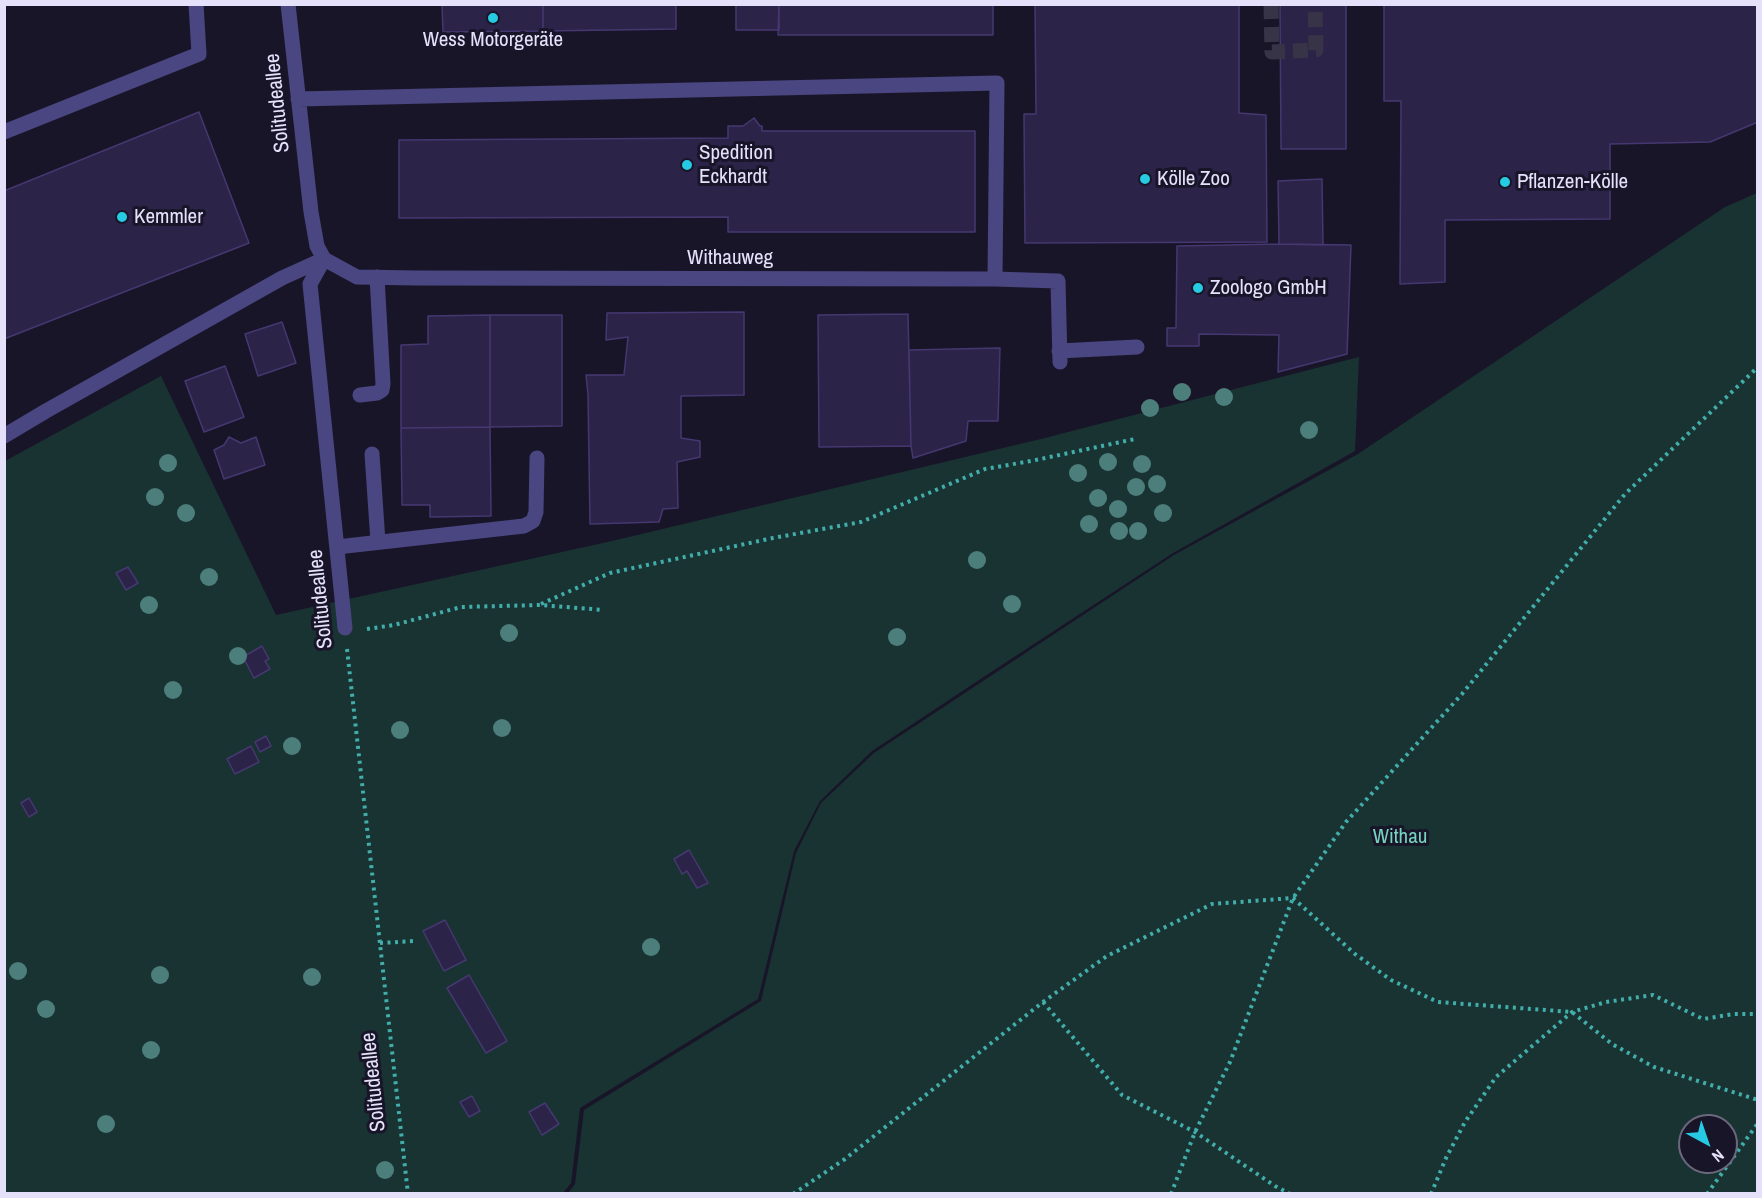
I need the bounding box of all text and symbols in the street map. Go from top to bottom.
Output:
marker: Wess Motorgeräte [486,11,500,25]
place label: Wess Motorgeräte [423,27,563,53]
street label: Solitudeallee [260,52,296,154]
place label: Spedition Eckhardt [699,140,773,190]
marker: Spedition Eckhardt [680,158,694,172]
place label: Kölle Zoo [1157,166,1230,192]
place label: Pflanzen-Kölle [1517,169,1628,195]
marker: Kölle Zoo [1138,172,1152,186]
marker: Pflanzen-Kölle [1498,175,1512,189]
place label: Kemmler [134,204,203,230]
marker: Kemmler [115,210,129,224]
street label: Withauweg [687,245,773,271]
place label: Zoologo GmbH [1210,275,1327,301]
marker: Zoologo GmbH [1191,281,1205,295]
street label: Solitudeallee [303,548,339,650]
park label: Withau [1373,824,1427,850]
street label: Solitudeallee [356,1031,392,1133]
north arrow [1678,1114,1738,1174]
text: N [1708,1145,1729,1168]

